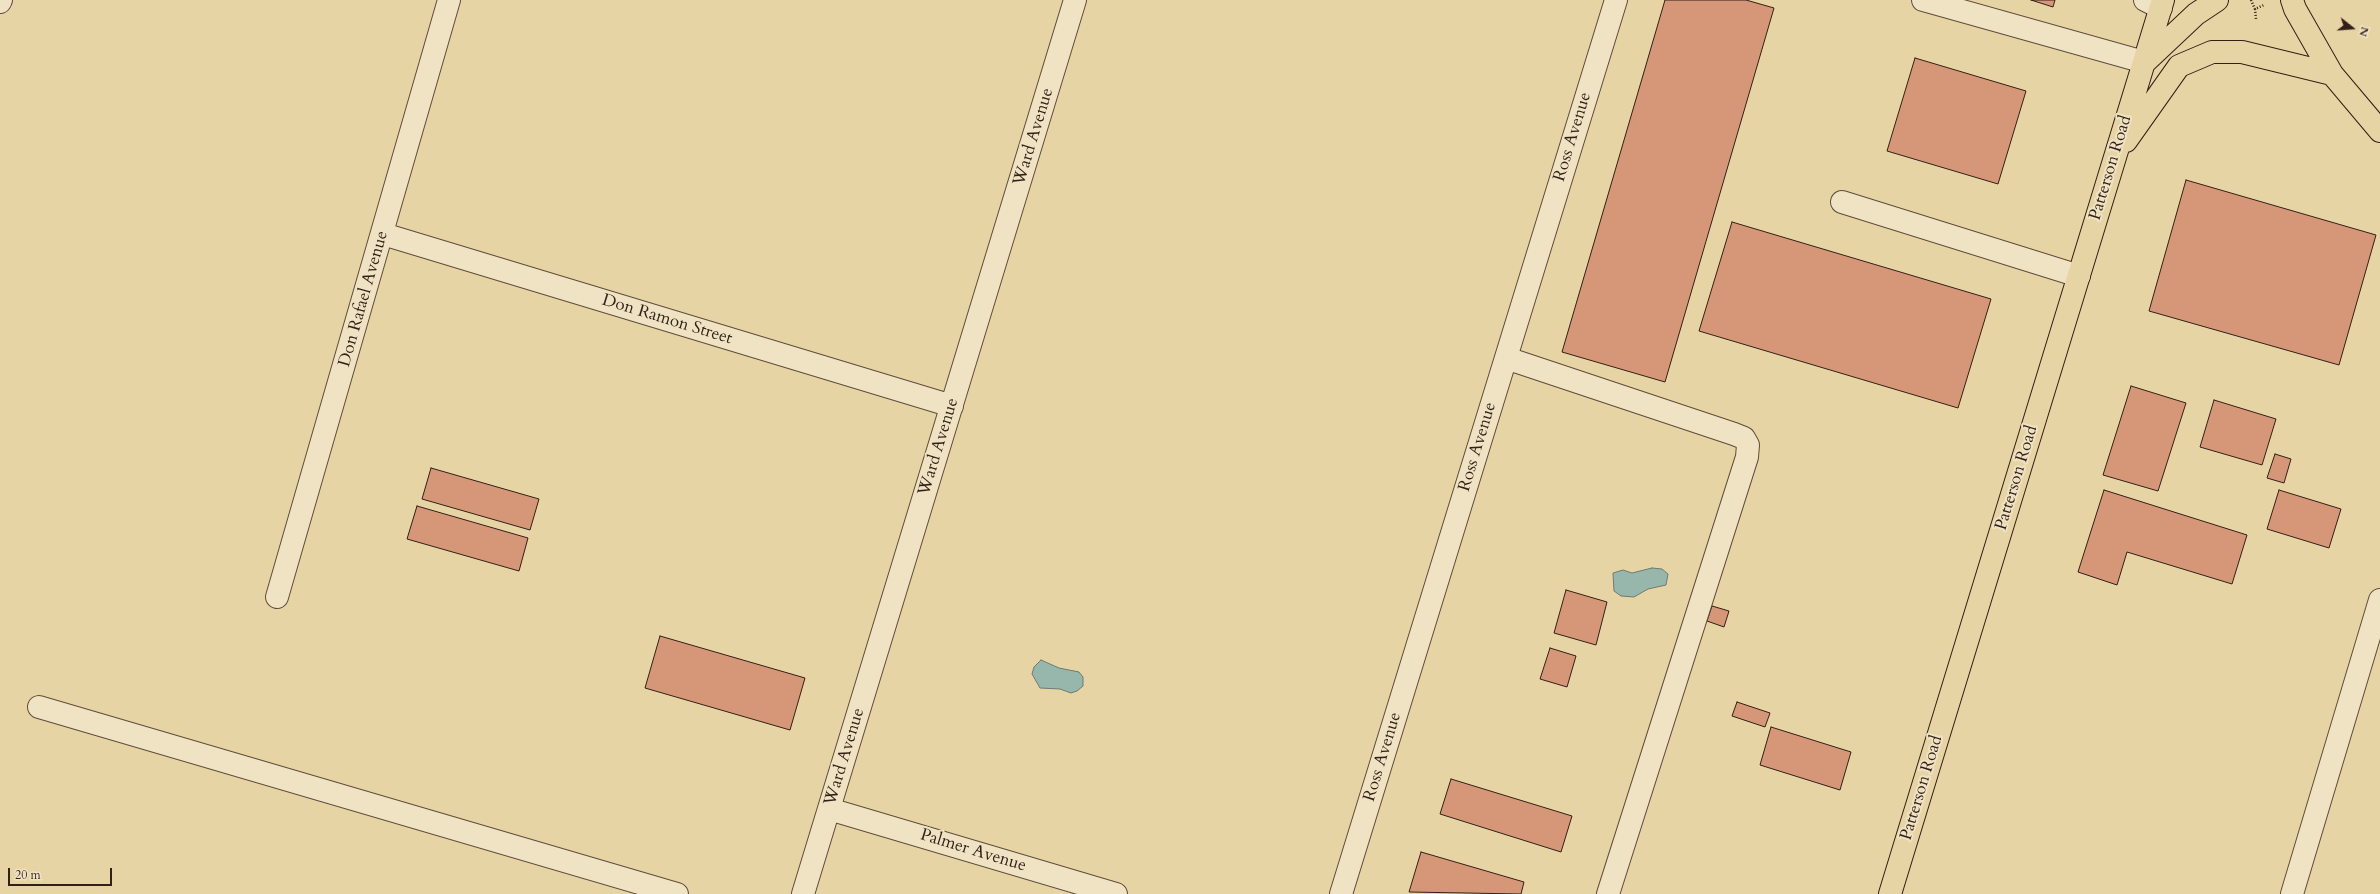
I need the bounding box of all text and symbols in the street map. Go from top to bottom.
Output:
north arrow [2332,8,2372,48]
text: N [2355,25,2373,38]
street label: Ward Avenue [1009,86,1059,188]
street label: Ross Avenue [1550,90,1596,184]
street label: Patterson Road [2085,113,2137,223]
street label: Don Rafael Avenue [335,229,393,369]
street label: Don Ramon Street [599,291,735,349]
street label: Ward Avenue [914,396,964,498]
street label: Ross Avenue [1455,400,1501,494]
street label: Patterson Road [1991,423,2043,533]
street label: Ward Avenue [820,706,870,808]
street label: Ross Avenue [1360,710,1406,804]
street label: Patterson Road [1896,733,1948,843]
street label: Palmer Avenue [918,825,1028,877]
scale bar [10,860,114,886]
text: 20 m [15,867,41,883]

